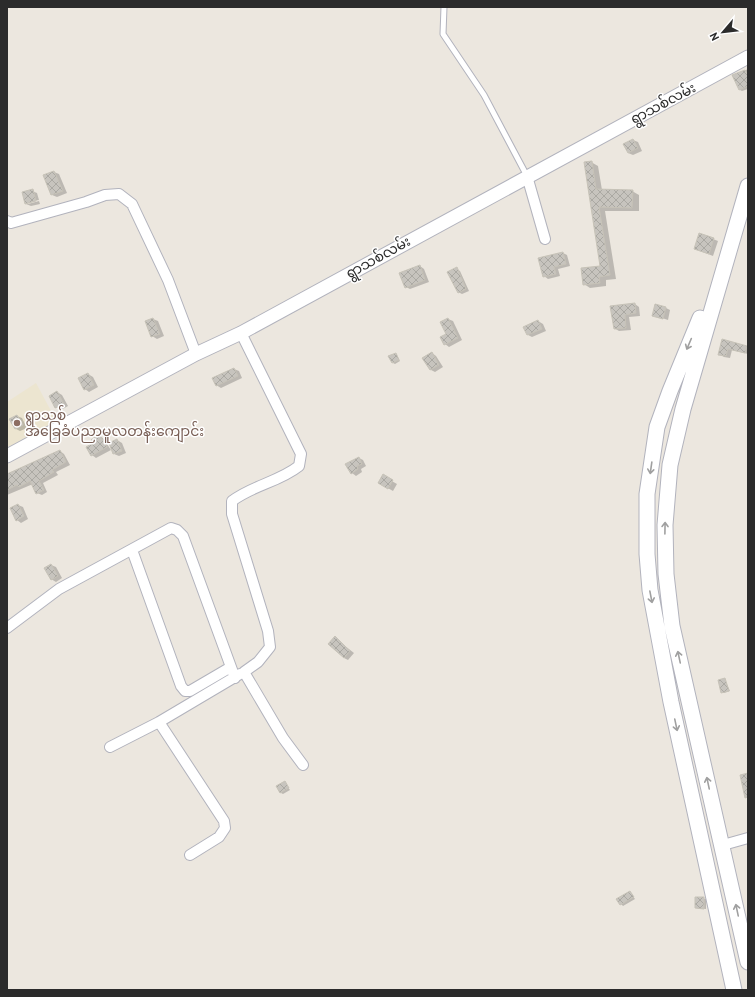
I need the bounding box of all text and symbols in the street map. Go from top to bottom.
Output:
north arrow [703,12,743,52]
text: N [706,30,722,43]
street label: ရွာသစ်လမ်း [627,77,700,130]
street label: ရွာသစ်လမ်း [342,231,415,285]
one-way arrow [685,338,692,350]
place label: ရွာသစ် အခြေခံပညာမူလတန်းကျောင်း [25,405,204,443]
marker: ရွာသစ် အခြေခံပညာမူလတန်းကျောင်း [12,418,22,428]
one-way arrow [647,461,655,474]
one-way arrow [661,522,669,535]
one-way arrow [648,590,656,603]
one-way arrow [675,651,683,664]
one-way arrow [673,718,681,731]
one-way arrow [704,777,712,790]
one-way arrow [732,904,740,917]

